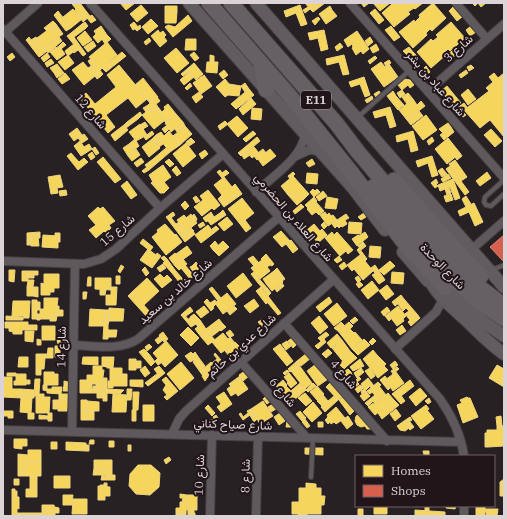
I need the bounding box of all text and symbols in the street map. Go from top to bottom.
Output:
street label: شارع 3 [440,31,477,66]
street label: شارع عباد بن بشر [401,46,469,120]
street label: شارع 12 [70,90,110,133]
road number: E11 [301,91,331,109]
street label: شارع العلاء بن الحضرمي [249,170,337,266]
street label: شارع 15 [96,211,139,251]
street label: شارع الوحدة [416,240,469,294]
street label: شارع خالد بن سعيد [135,255,216,329]
street label: شارع عدي بن حاتم [203,310,281,382]
street label: شارع 14 [53,326,71,368]
street label: شارع 4 [326,356,361,393]
street label: شارع 6 [265,374,300,411]
street label: شارع صياح كناني [193,415,273,436]
street label: شارع 10 [191,454,209,496]
legend [355,455,495,507]
street label: شارع 8 [237,459,255,493]
text: Homes [391,463,431,478]
text: Shops [391,483,426,498]

